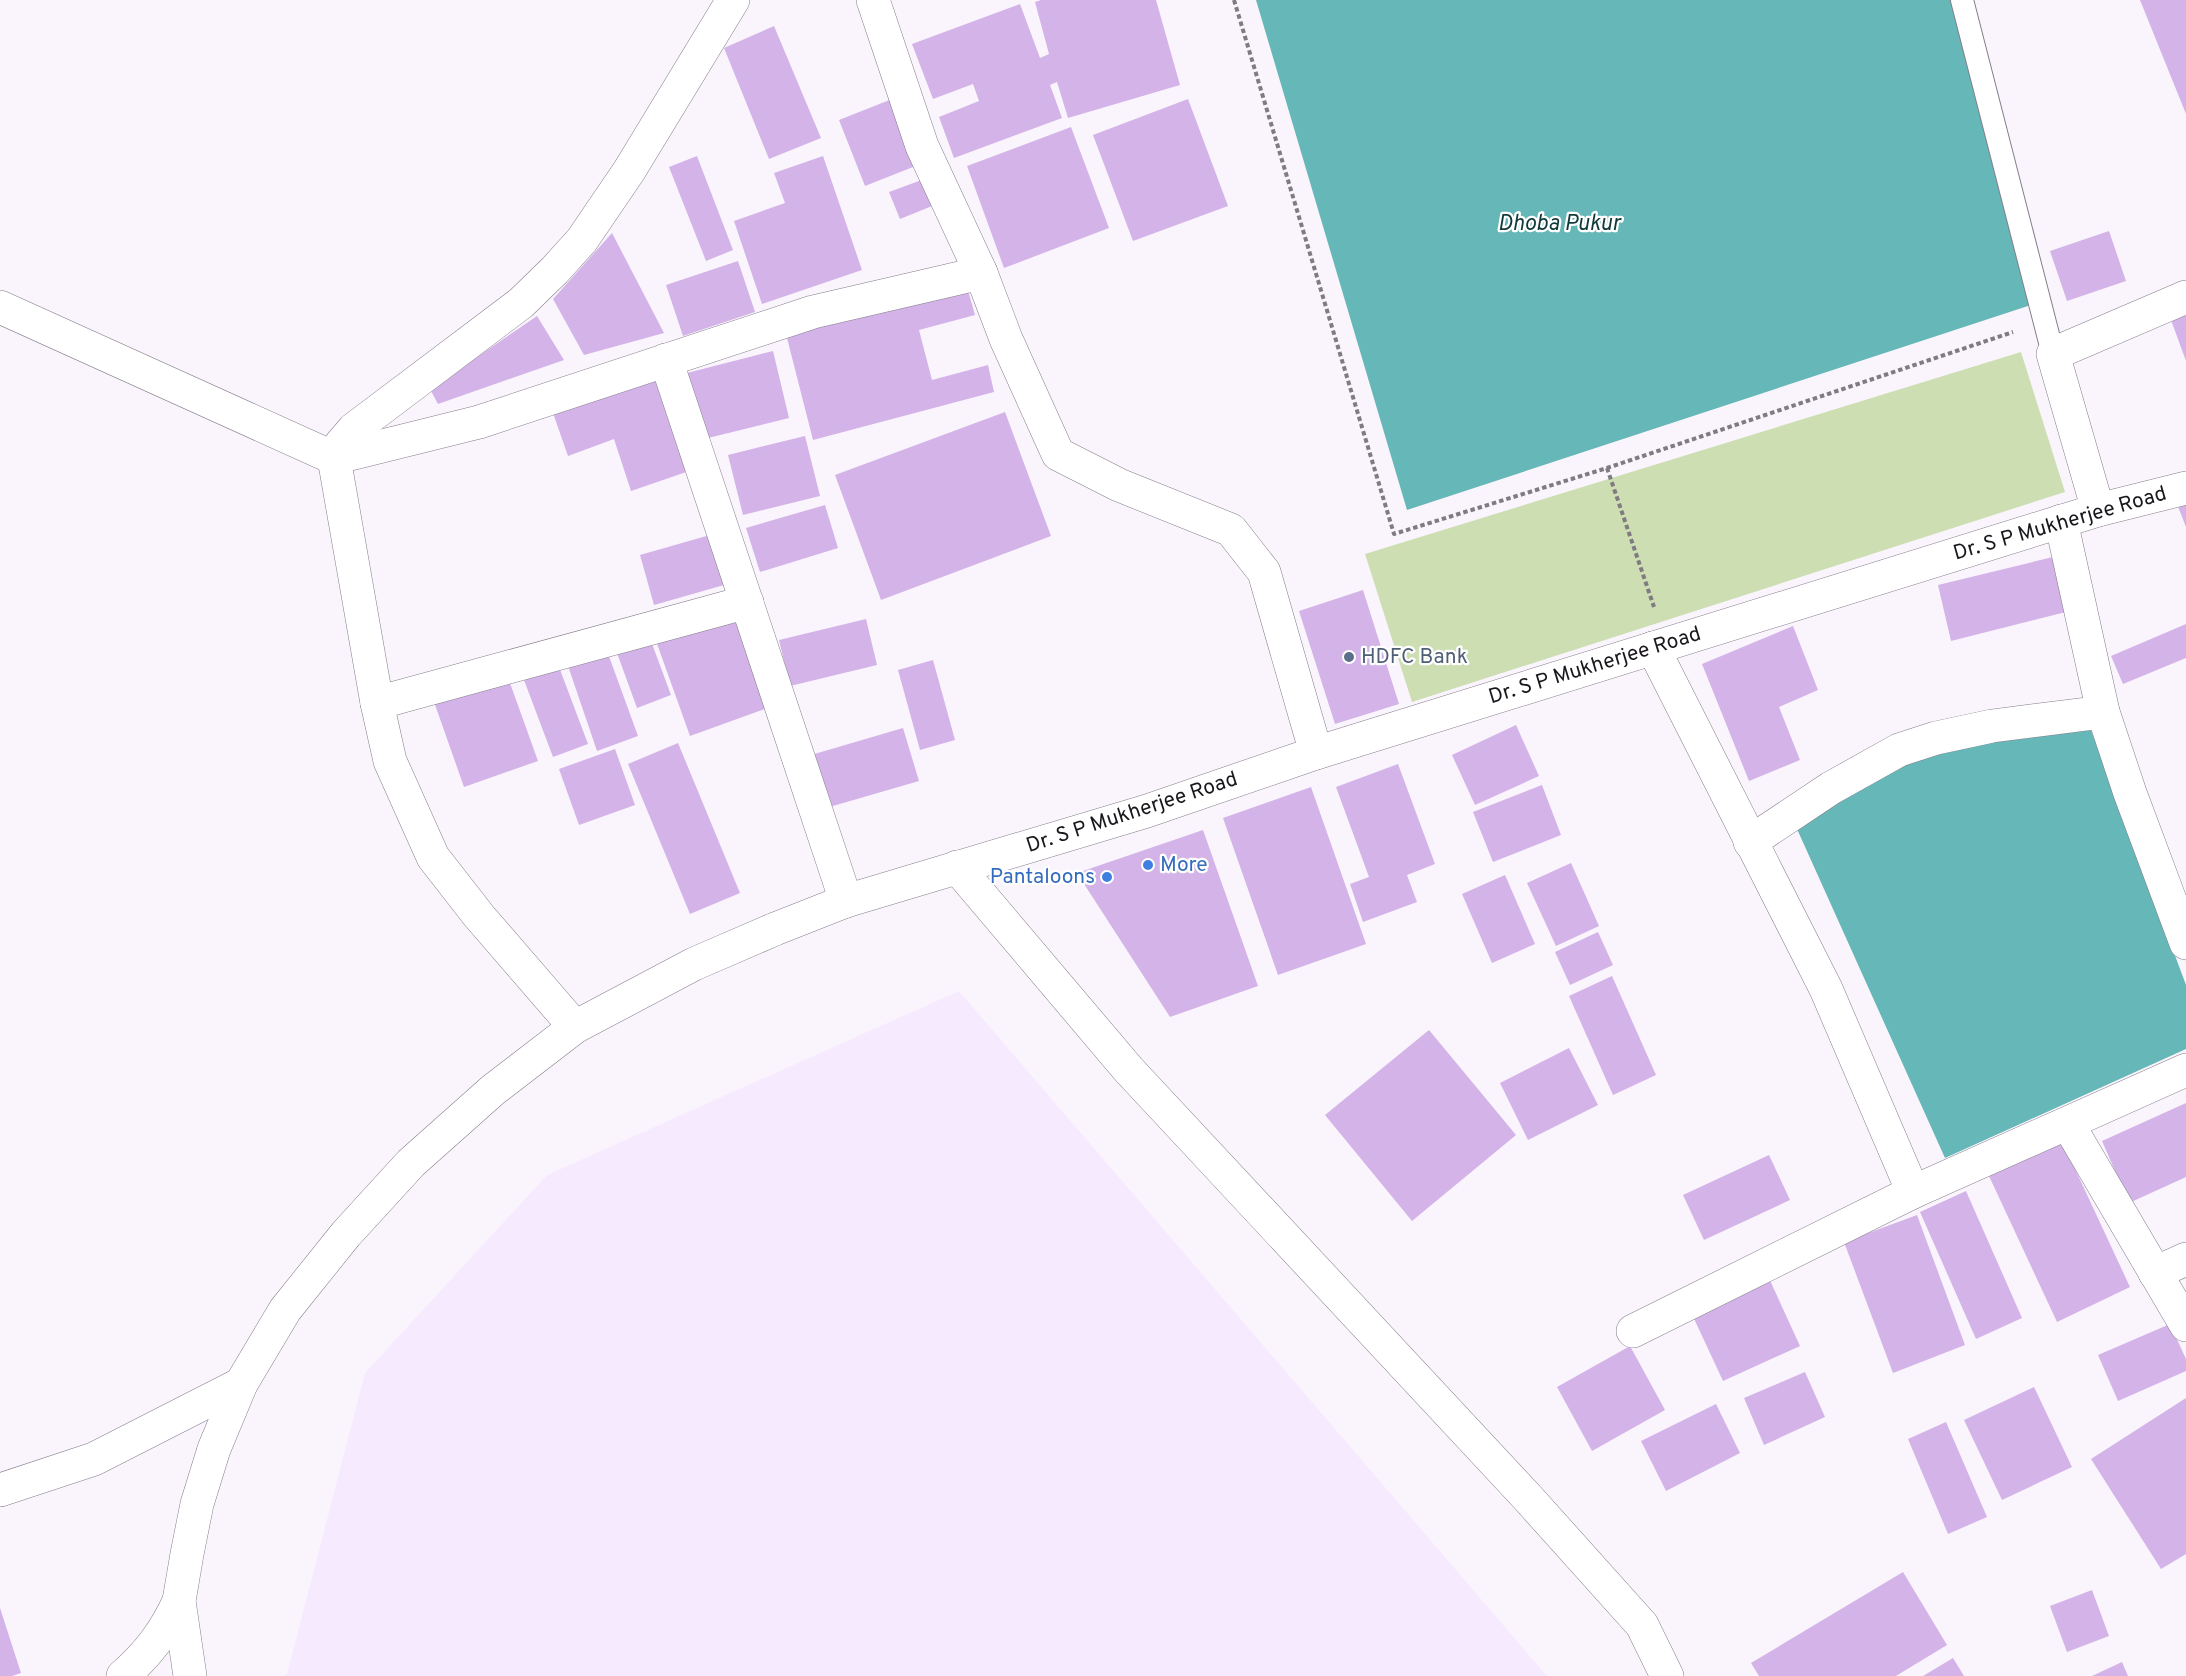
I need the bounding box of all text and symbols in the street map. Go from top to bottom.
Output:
water label: Dhoba Pukur [1498,211,1622,238]
street label: Dr. S P Mukherjee Road [1950,481,2170,567]
street label: Dr. S P Mukherjee Road [1486,621,1704,711]
place label: HDFC Bank [1361,644,1468,671]
marker: HDFC Bank [1342,650,1356,664]
street label: Dr. S P Mukherjee Road [1023,766,1241,860]
place label: More [1160,852,1207,879]
marker: More [1141,858,1155,872]
place label: Pantaloons [990,864,1095,891]
marker: Pantaloons [1100,870,1114,884]

